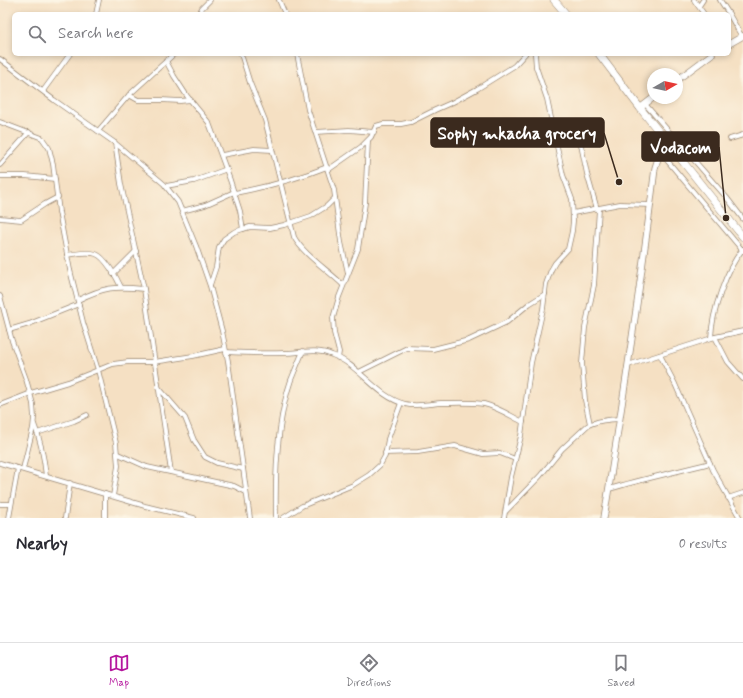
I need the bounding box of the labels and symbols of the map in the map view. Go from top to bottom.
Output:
north arrow [647,68,683,104]
callout: Sophy mkacha grocery [431,118,604,147]
text: Sophy mkacha grocery [438,123,597,146]
callout: Vodacom [642,132,719,161]
text: Vodacom [650,137,712,159]

